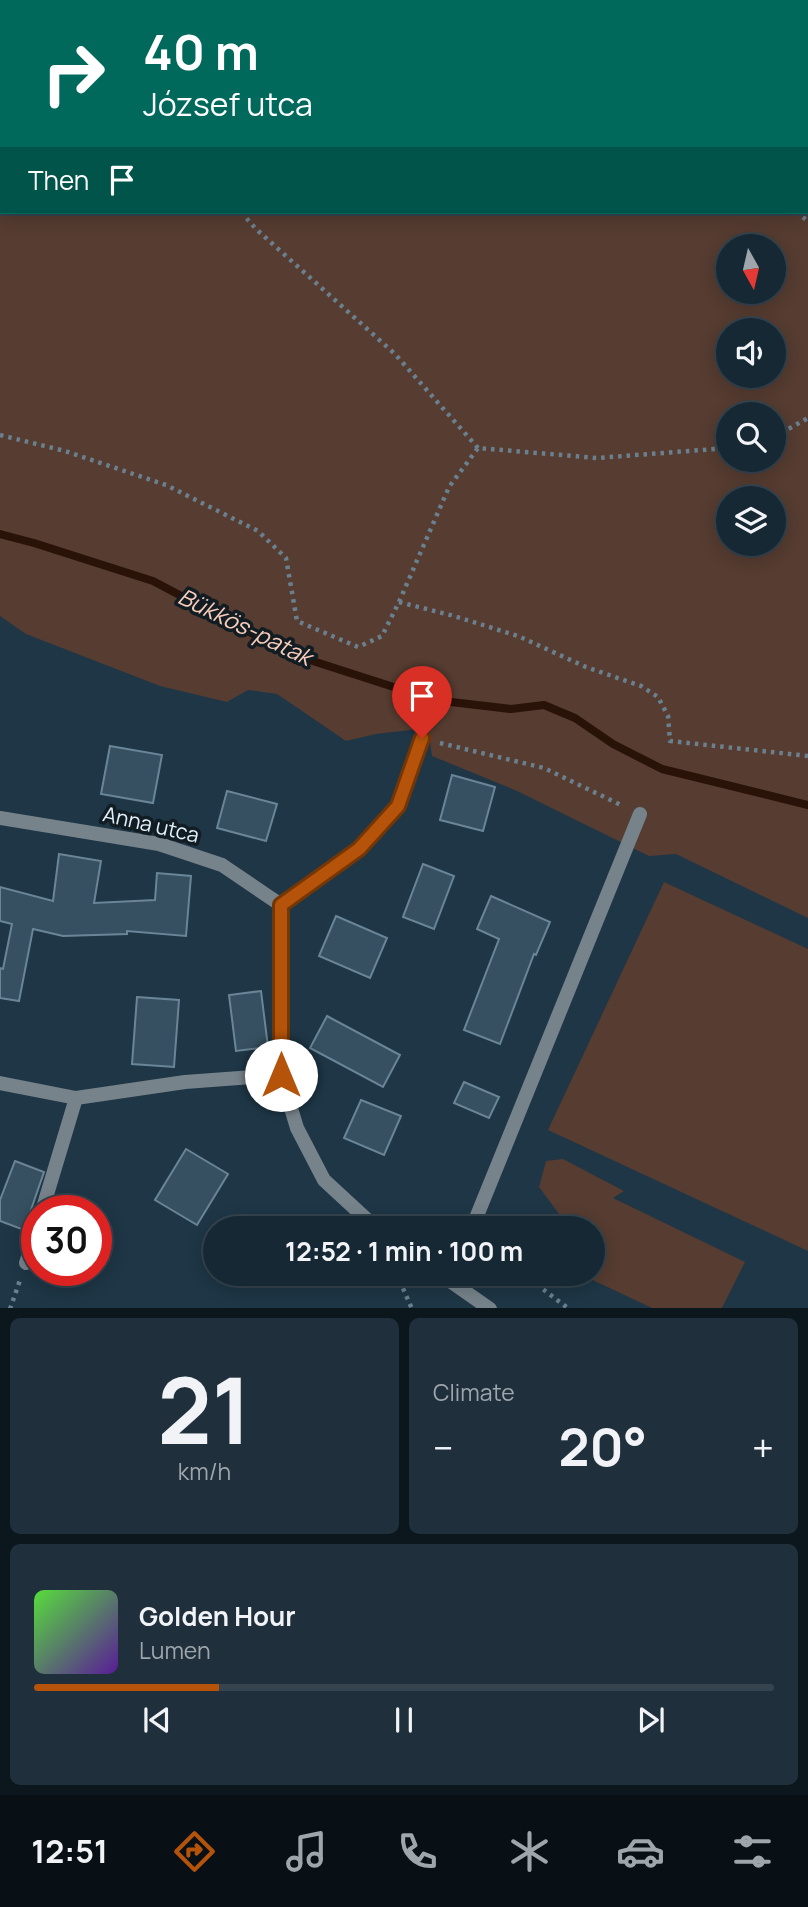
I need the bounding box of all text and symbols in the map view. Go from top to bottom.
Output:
text: 40 m [143,18,259,85]
icon: right [28,28,119,119]
text: József utca [143,82,313,126]
icon: arrive [103,161,141,199]
text: Then [28,162,89,198]
north arrow [716,234,786,304]
map controls [716,234,786,556]
button: sound [716,318,786,388]
button: search [716,402,786,472]
button: layers [716,486,786,556]
water label: Bükkös-patak [173,580,321,674]
pin [392,666,452,738]
icon: arrive [403,677,441,715]
street label: Anna utca [100,799,202,849]
position arrow [244,1038,318,1112]
speed limit sign: 30 [21,1195,112,1286]
text: 12:52 · 1 min · 100 m [285,1233,523,1269]
text: 21 [157,1347,252,1471]
text: Climate [433,1376,515,1408]
text: 20° [559,1411,647,1482]
text: − [433,1421,454,1473]
text: + [752,1421,774,1473]
text: km/h [178,1455,231,1487]
text: Golden Hour [139,1598,296,1634]
text: Lumen [139,1634,211,1666]
icon: previous [138,1701,176,1739]
icon: pause [385,1701,423,1739]
icon: next [632,1701,670,1739]
icon: directions [170,1827,219,1876]
icon: music [282,1827,331,1876]
icon: phone [393,1827,442,1876]
icon: climate [505,1827,554,1876]
icon: car [616,1827,665,1876]
icon: filters [728,1827,777,1876]
text: 12:51 [31,1829,108,1873]

